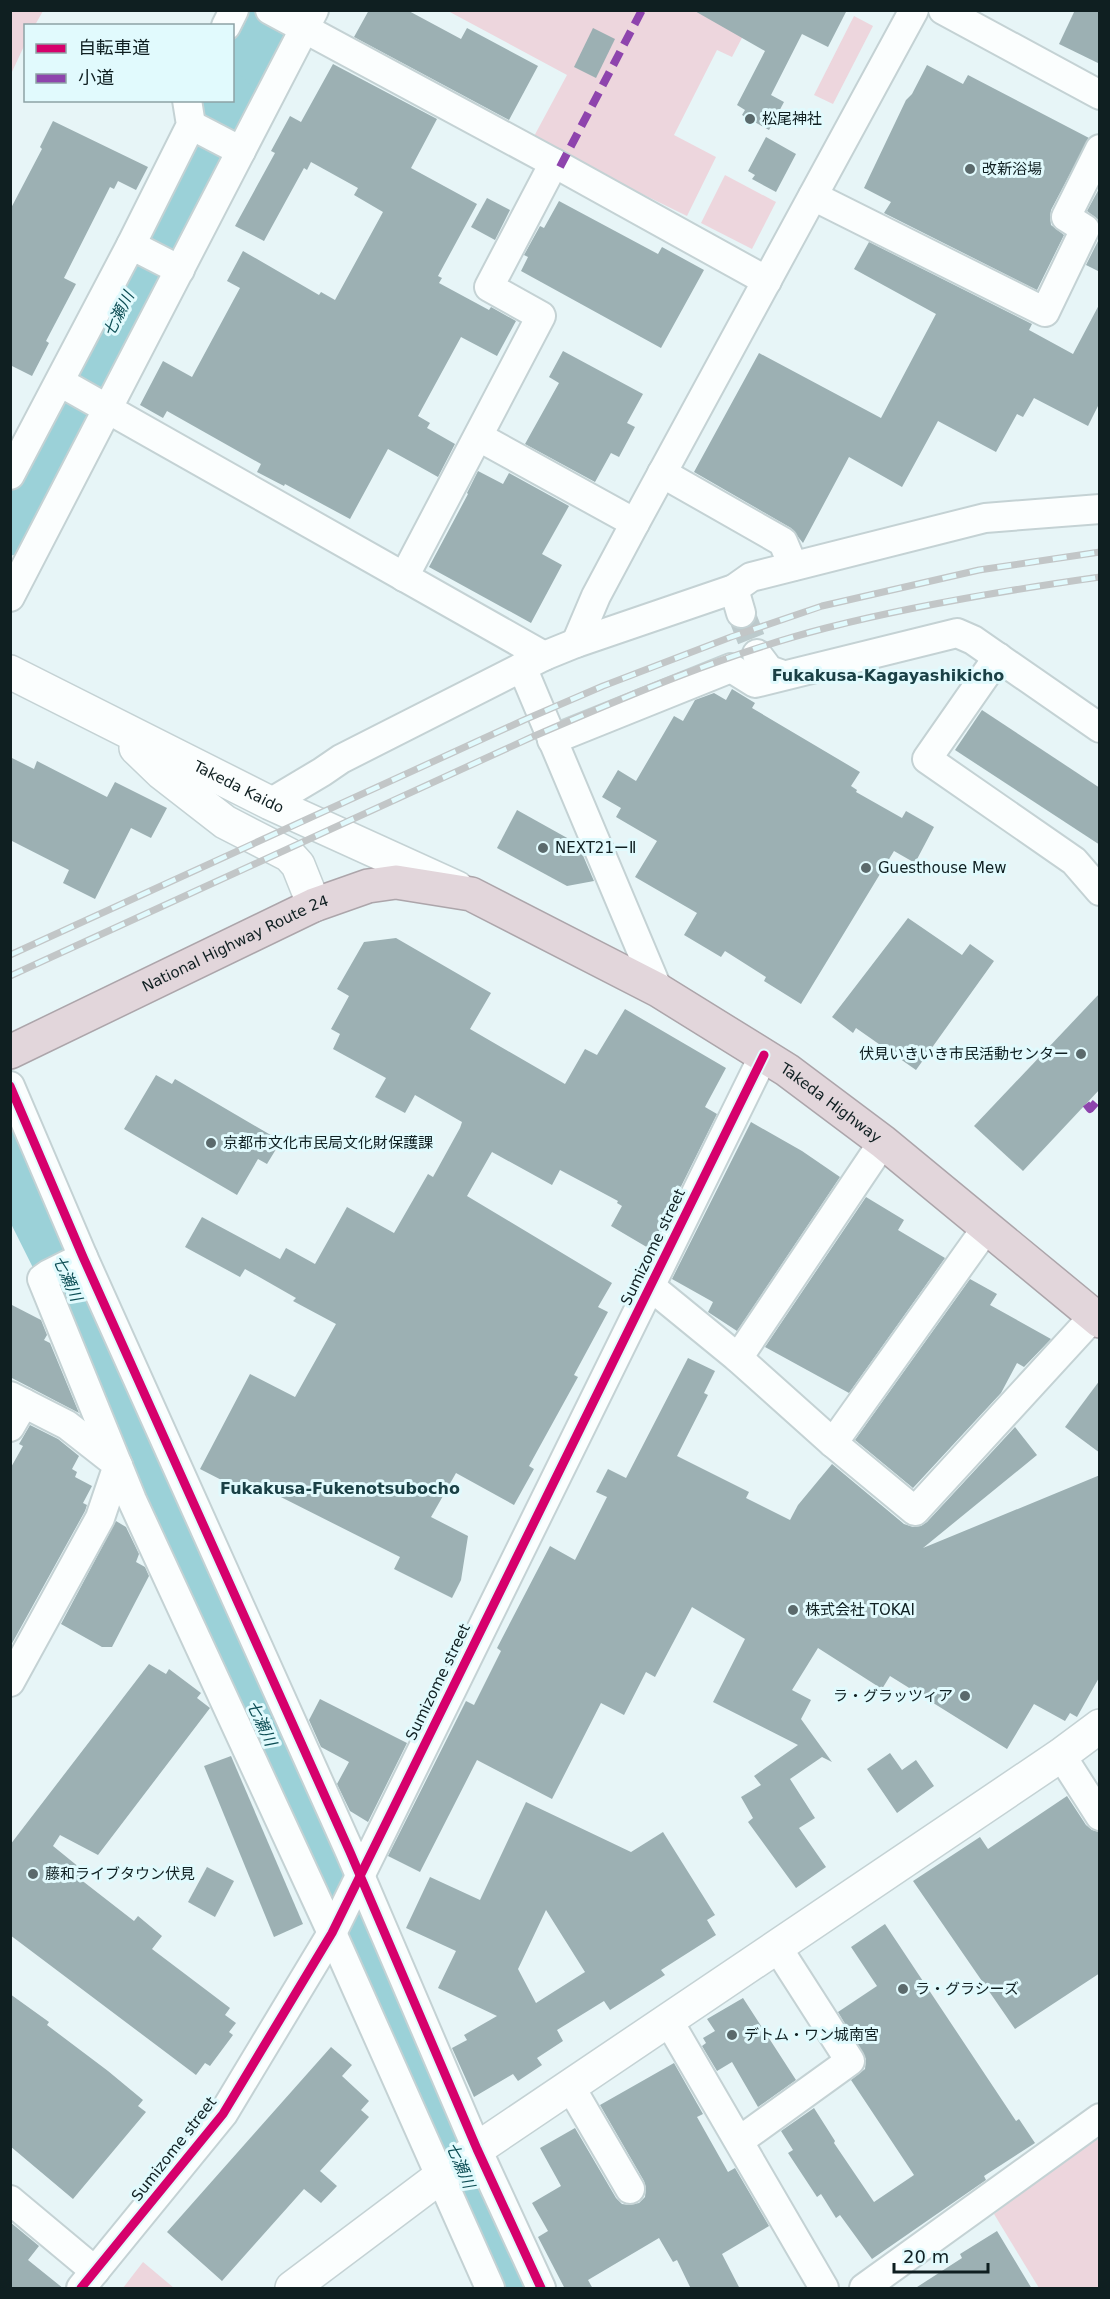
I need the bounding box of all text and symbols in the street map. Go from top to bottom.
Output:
legend [24,24,234,102]
text: 自転車道 [78,37,150,58]
text: 小道 [78,67,114,88]
place label: 松尾神社 [762,110,822,128]
marker: 松尾神社 [743,112,757,126]
place label: 改新浴場 [982,160,1042,178]
marker: 改新浴場 [963,162,977,176]
water label: 七瀬川 [99,287,139,340]
district label: Fukakusa-Kagayashikicho [772,666,1004,685]
street label: Takeda Kaido [190,757,287,817]
place label: NEXT21ーⅡ [555,839,636,857]
marker: NEXT21ーⅡ [536,841,550,855]
place label: Guesthouse Mew [878,859,1007,877]
marker: Guesthouse Mew [859,861,873,875]
street label: National Highway Route 24 [139,892,331,996]
place label: 伏見いきいき市民活動センター [859,1045,1069,1063]
marker: 伏見いきいき市民活動センター [1074,1047,1088,1061]
street label: Takeda Highway [776,1059,885,1147]
place label: 京都市文化市民局文化財保護課 [223,1134,433,1152]
marker: 京都市文化市民局文化財保護課 [204,1136,218,1150]
street label: Sumizome street [617,1186,689,1308]
water label: 七瀬川 [49,1252,87,1306]
district label: Fukakusa-Fukenotsubocho [220,1479,460,1498]
place label: 株式会社 TOKAI [805,1601,915,1619]
marker: 株式会社 TOKAI [786,1603,800,1617]
street label: Sumizome street [402,1621,474,1743]
place label: ラ・グラッツィア [833,1687,953,1705]
marker: ラ・グラッツィア [958,1689,972,1703]
water label: 七瀬川 [243,1697,281,1751]
place label: 藤和ライブタウン伏見 [45,1865,195,1883]
marker: 藤和ライブタウン伏見 [26,1867,40,1881]
place label: ラ・グラシーズ [915,1980,1019,1998]
marker: ラ・グラシーズ [896,1982,910,1996]
place label: デトム・ワン城南宮 [744,2026,879,2044]
marker: デトム・ワン城南宮 [725,2028,739,2042]
street label: Sumizome street [128,2093,220,2205]
water label: 七瀬川 [442,2139,479,2193]
scale bar [894,2236,988,2274]
text: 20 m [903,2246,949,2267]

